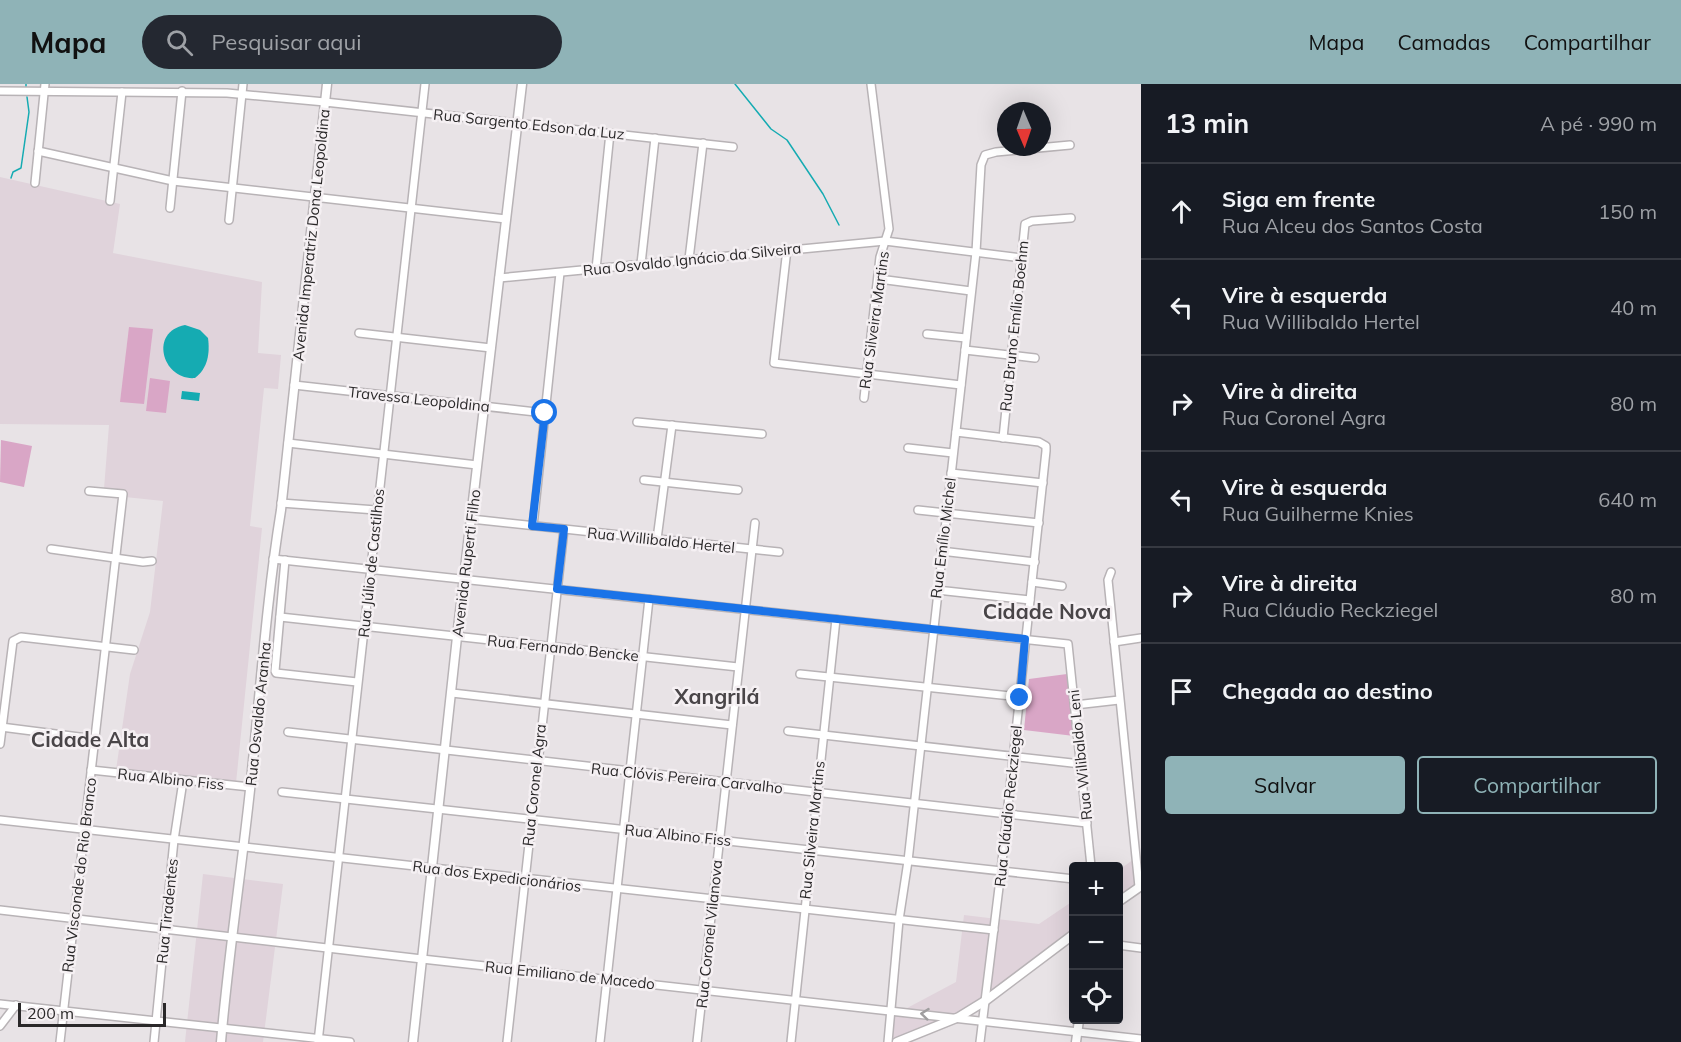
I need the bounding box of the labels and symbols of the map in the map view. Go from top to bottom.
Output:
north arrow [997,102,1051,156]
street label: Rua Sargento Edson da Luz [432,105,626,144]
street label: Avenida Imperatriz Dona Leopoldina [288,108,334,362]
street label: Rua Osvaldo Ignácio da Silveira [582,238,802,280]
street label: Rua Bruno Emílio Boehm [996,240,1032,412]
street label: Rua Silveira Martins [855,250,893,390]
street label: Travessa Leopoldina [347,382,491,416]
route start [531,399,557,425]
street label: Rua Emílio Michel [926,476,960,600]
street label: Rua Júlio de Castilhos [354,488,388,638]
street label: Avenida Ruperti Filho [448,488,484,638]
street label: Rua Willibaldo Hertel [586,523,736,557]
district label: Cidade Nova [983,598,1111,624]
street label: Rua Fernando Bencke [486,631,640,665]
street label: Rua Osvaldo Aranha [241,641,275,787]
district label: Xangrilá [673,683,760,709]
route end [1006,684,1032,710]
street label: Rua Wilibaldo Leni [1064,689,1096,821]
street label: Rua Coronel Agra [518,723,550,847]
street label: Rua Cláudio Reckziegel [990,724,1026,888]
district label: Cidade Alta [31,726,149,752]
street label: Rua Clóvis Pereira Carvalho [590,758,784,798]
street label: Rua Silveira Martins [795,760,829,900]
street label: Rua Albino Fiss [117,764,225,794]
street label: Rua Visconde do Rio Branco [58,776,100,974]
street label: Rua Albino Fiss [624,820,732,850]
street label: Rua dos Expedicionários [412,856,582,896]
street label: Rua Tiradentes [152,857,182,965]
street label: Rua Coronel Vilanova [692,859,726,1009]
street label: Rua Emiliano de Macedo [484,957,656,993]
scale bar [18,1000,166,1028]
one-way arrow [920,1008,930,1020]

